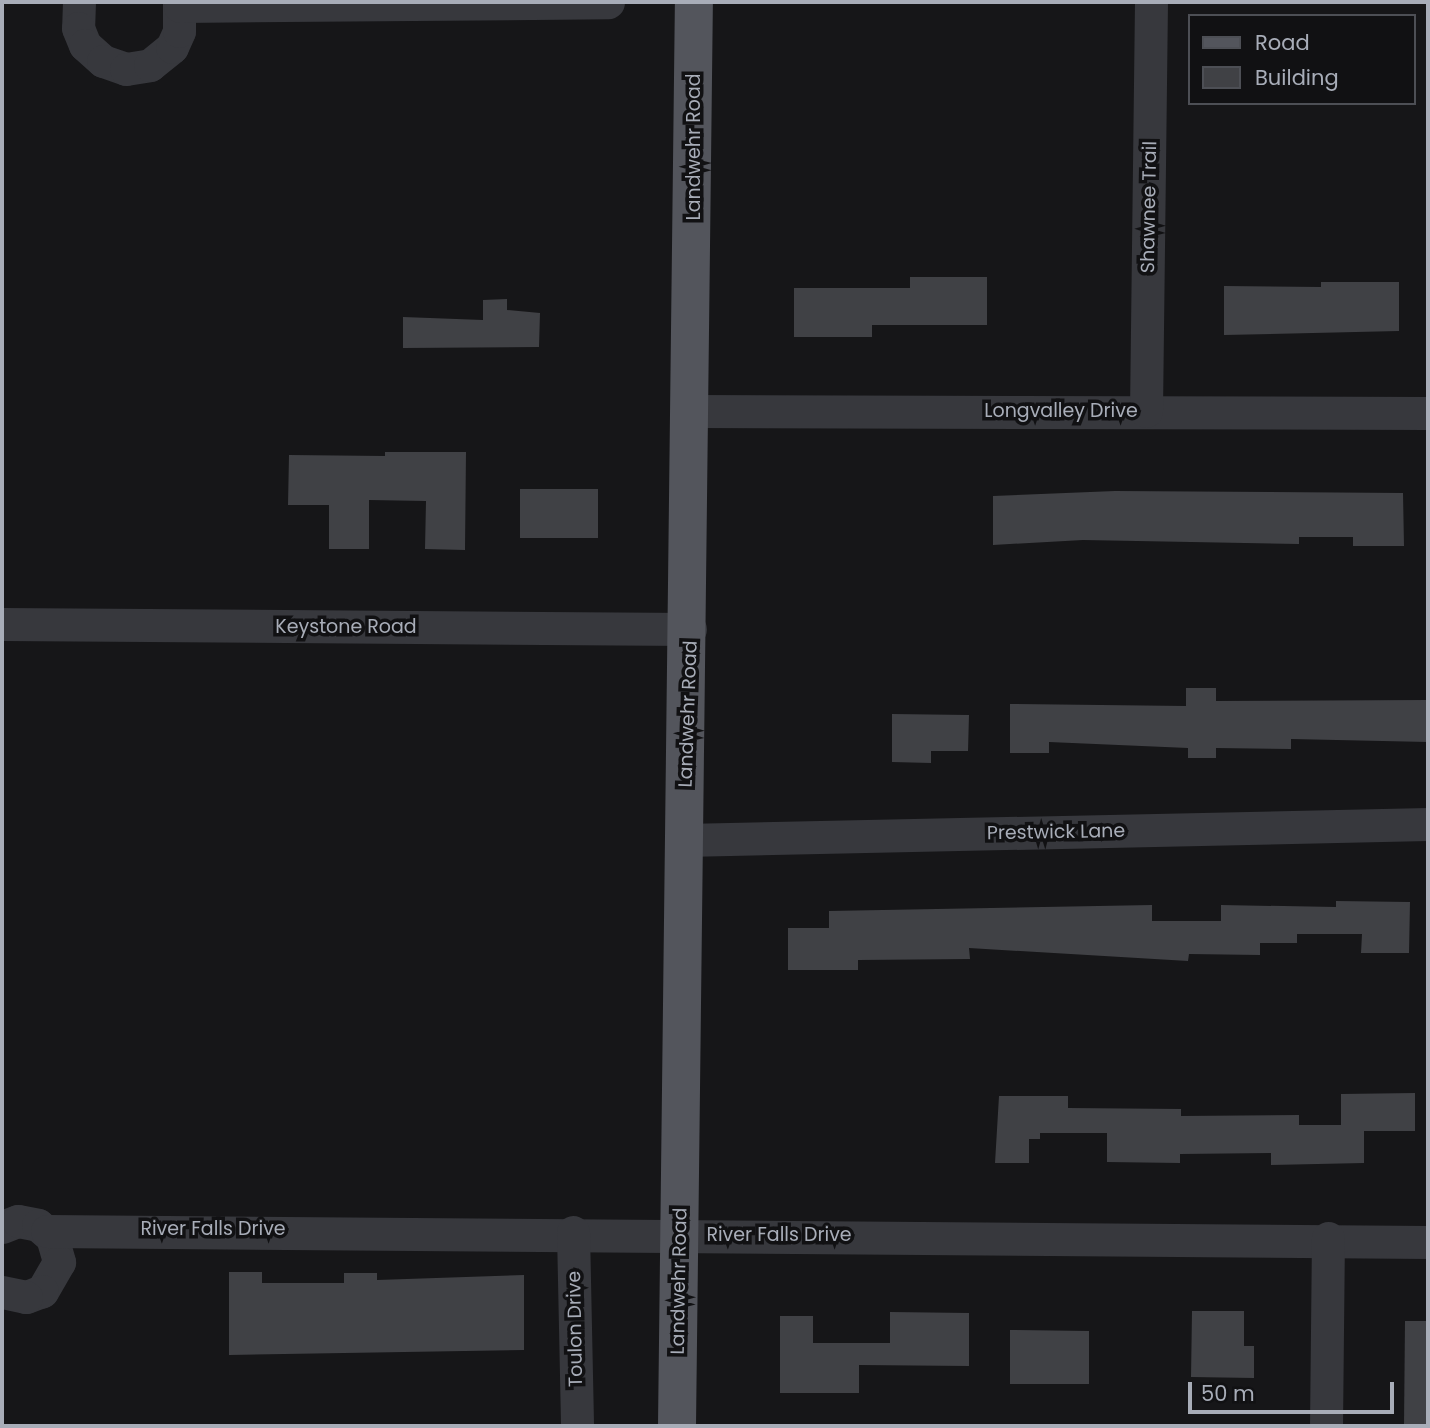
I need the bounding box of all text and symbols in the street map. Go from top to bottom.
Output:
legend [1188,14,1416,105]
text: Road [1255,28,1310,57]
text: Building [1255,63,1339,92]
street label: Landwehr Road [683,73,705,221]
street label: Shawnee Trail [1136,141,1162,273]
street label: Longvalley Drive [984,400,1138,422]
street label: Keystone Road [275,616,417,638]
street label: Landwehr Road [674,640,702,788]
street label: Prestwick Lane [987,819,1125,845]
street label: Landwehr Road [666,1207,692,1355]
street label: River Falls Drive [140,1218,286,1240]
street label: River Falls Drive [706,1224,852,1246]
street label: Toulon Drive [563,1271,587,1387]
scale bar [1192,1368,1398,1412]
text: 50 m [1201,1379,1255,1408]

